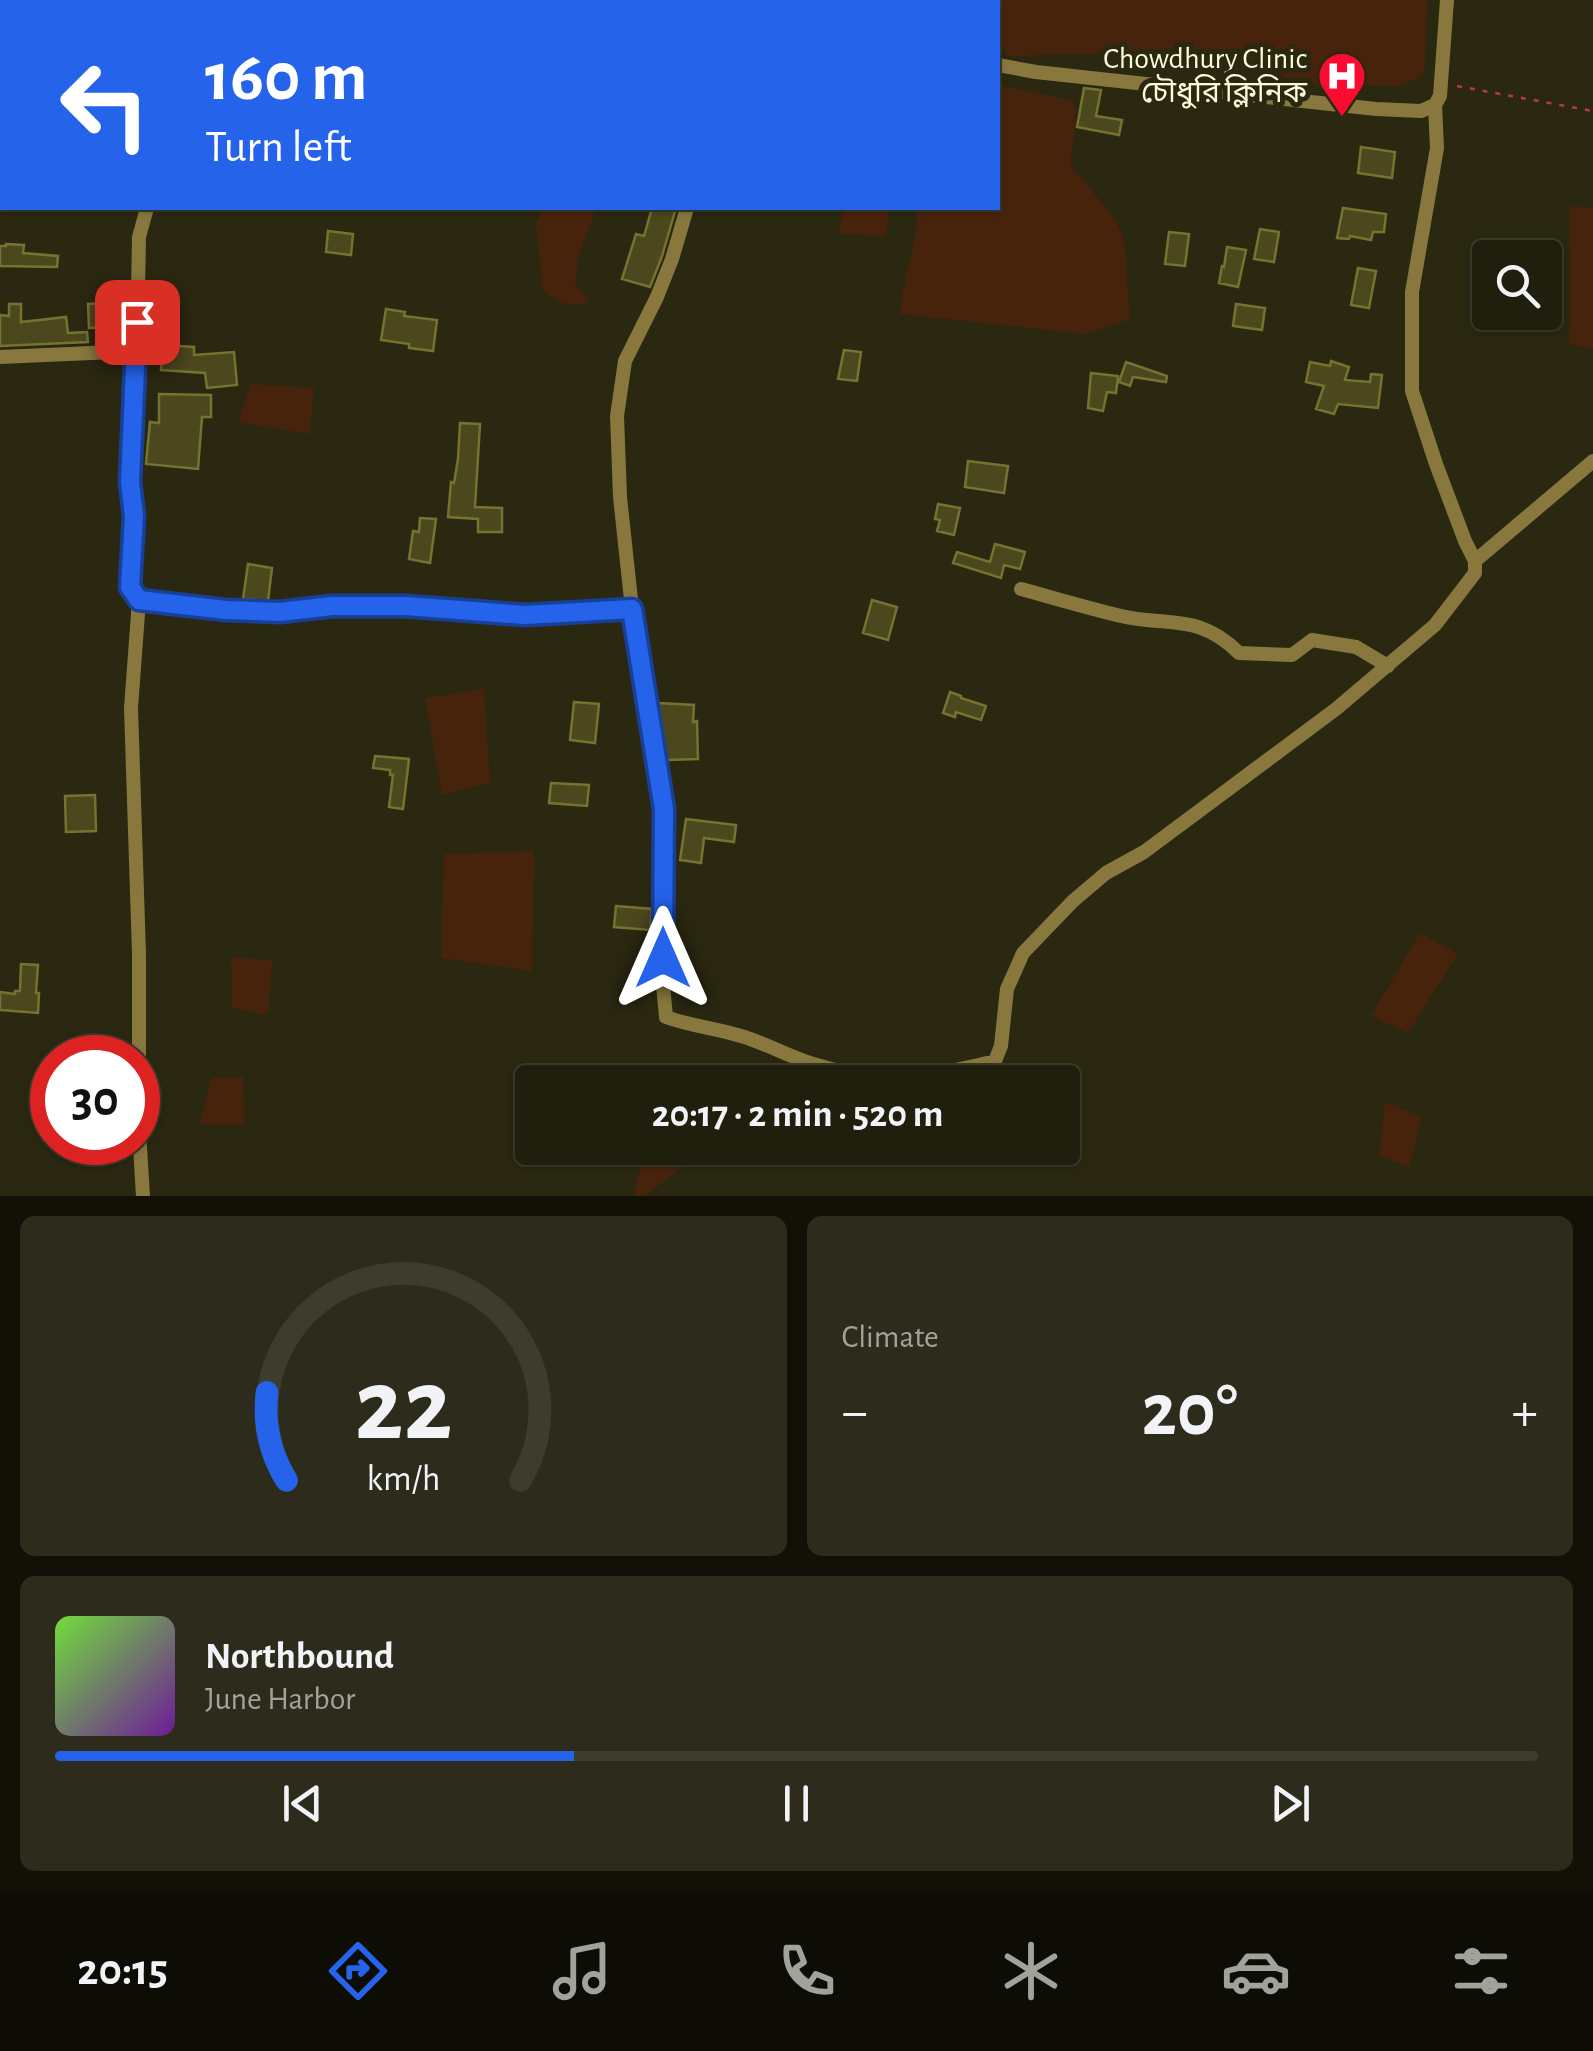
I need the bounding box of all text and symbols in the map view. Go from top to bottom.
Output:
icon: left [40,40,170,170]
text: 160 m [205,43,368,113]
place label: Chowdhury Clinic চৌধুরি ক্লিনিক [1103,44,1308,109]
hospital icon: Chowdhury Clinic চৌধুরি ক্লিনিক [1316,50,1368,118]
text: Turn left [205,125,352,170]
map controls [1472,240,1562,330]
button: search [1472,240,1562,330]
pin [95,280,180,365]
icon: arrive [110,295,165,350]
position arrow [611,906,715,1010]
speed limit sign: 30 [30,1035,160,1165]
text: 20:17 · 2 min · 520 m [652,1096,943,1134]
text: Climate [842,1321,939,1353]
text: 22 [354,1355,452,1459]
text: 20° [1142,1374,1238,1449]
text: − [842,1385,868,1440]
text: + [1512,1385,1538,1440]
text: km/h [366,1461,440,1497]
text: Northbound [205,1638,394,1676]
text: June Harbor [205,1683,355,1715]
icon: previous [275,1776,330,1831]
icon: pause [769,1776,824,1831]
icon: next [1263,1776,1318,1831]
icon: directions [323,1936,393,2006]
icon: music [547,1936,617,2006]
icon: phone [772,1936,842,2006]
icon: climate [996,1936,1066,2006]
icon: car [1221,1936,1291,2006]
icon: filters [1446,1936,1516,2006]
text: 20:15 [77,1948,168,1993]

